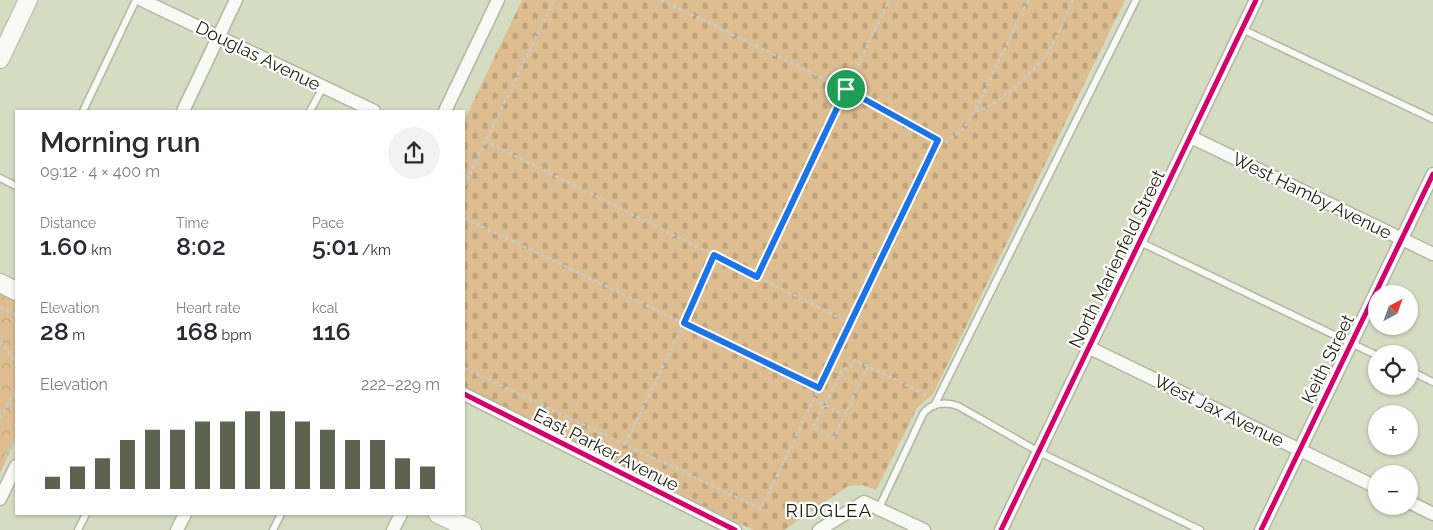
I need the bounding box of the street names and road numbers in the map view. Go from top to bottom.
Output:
street label: Douglas Avenue [192,16,324,95]
street label: West Hamby Avenue [1229,148,1396,243]
street label: North Marienfeld Street [1064,166,1169,351]
street label: Keith Street [1297,311,1358,407]
street label: West Jax Avenue [1151,370,1288,451]
street label: East Parker Avenue [530,404,683,495]

